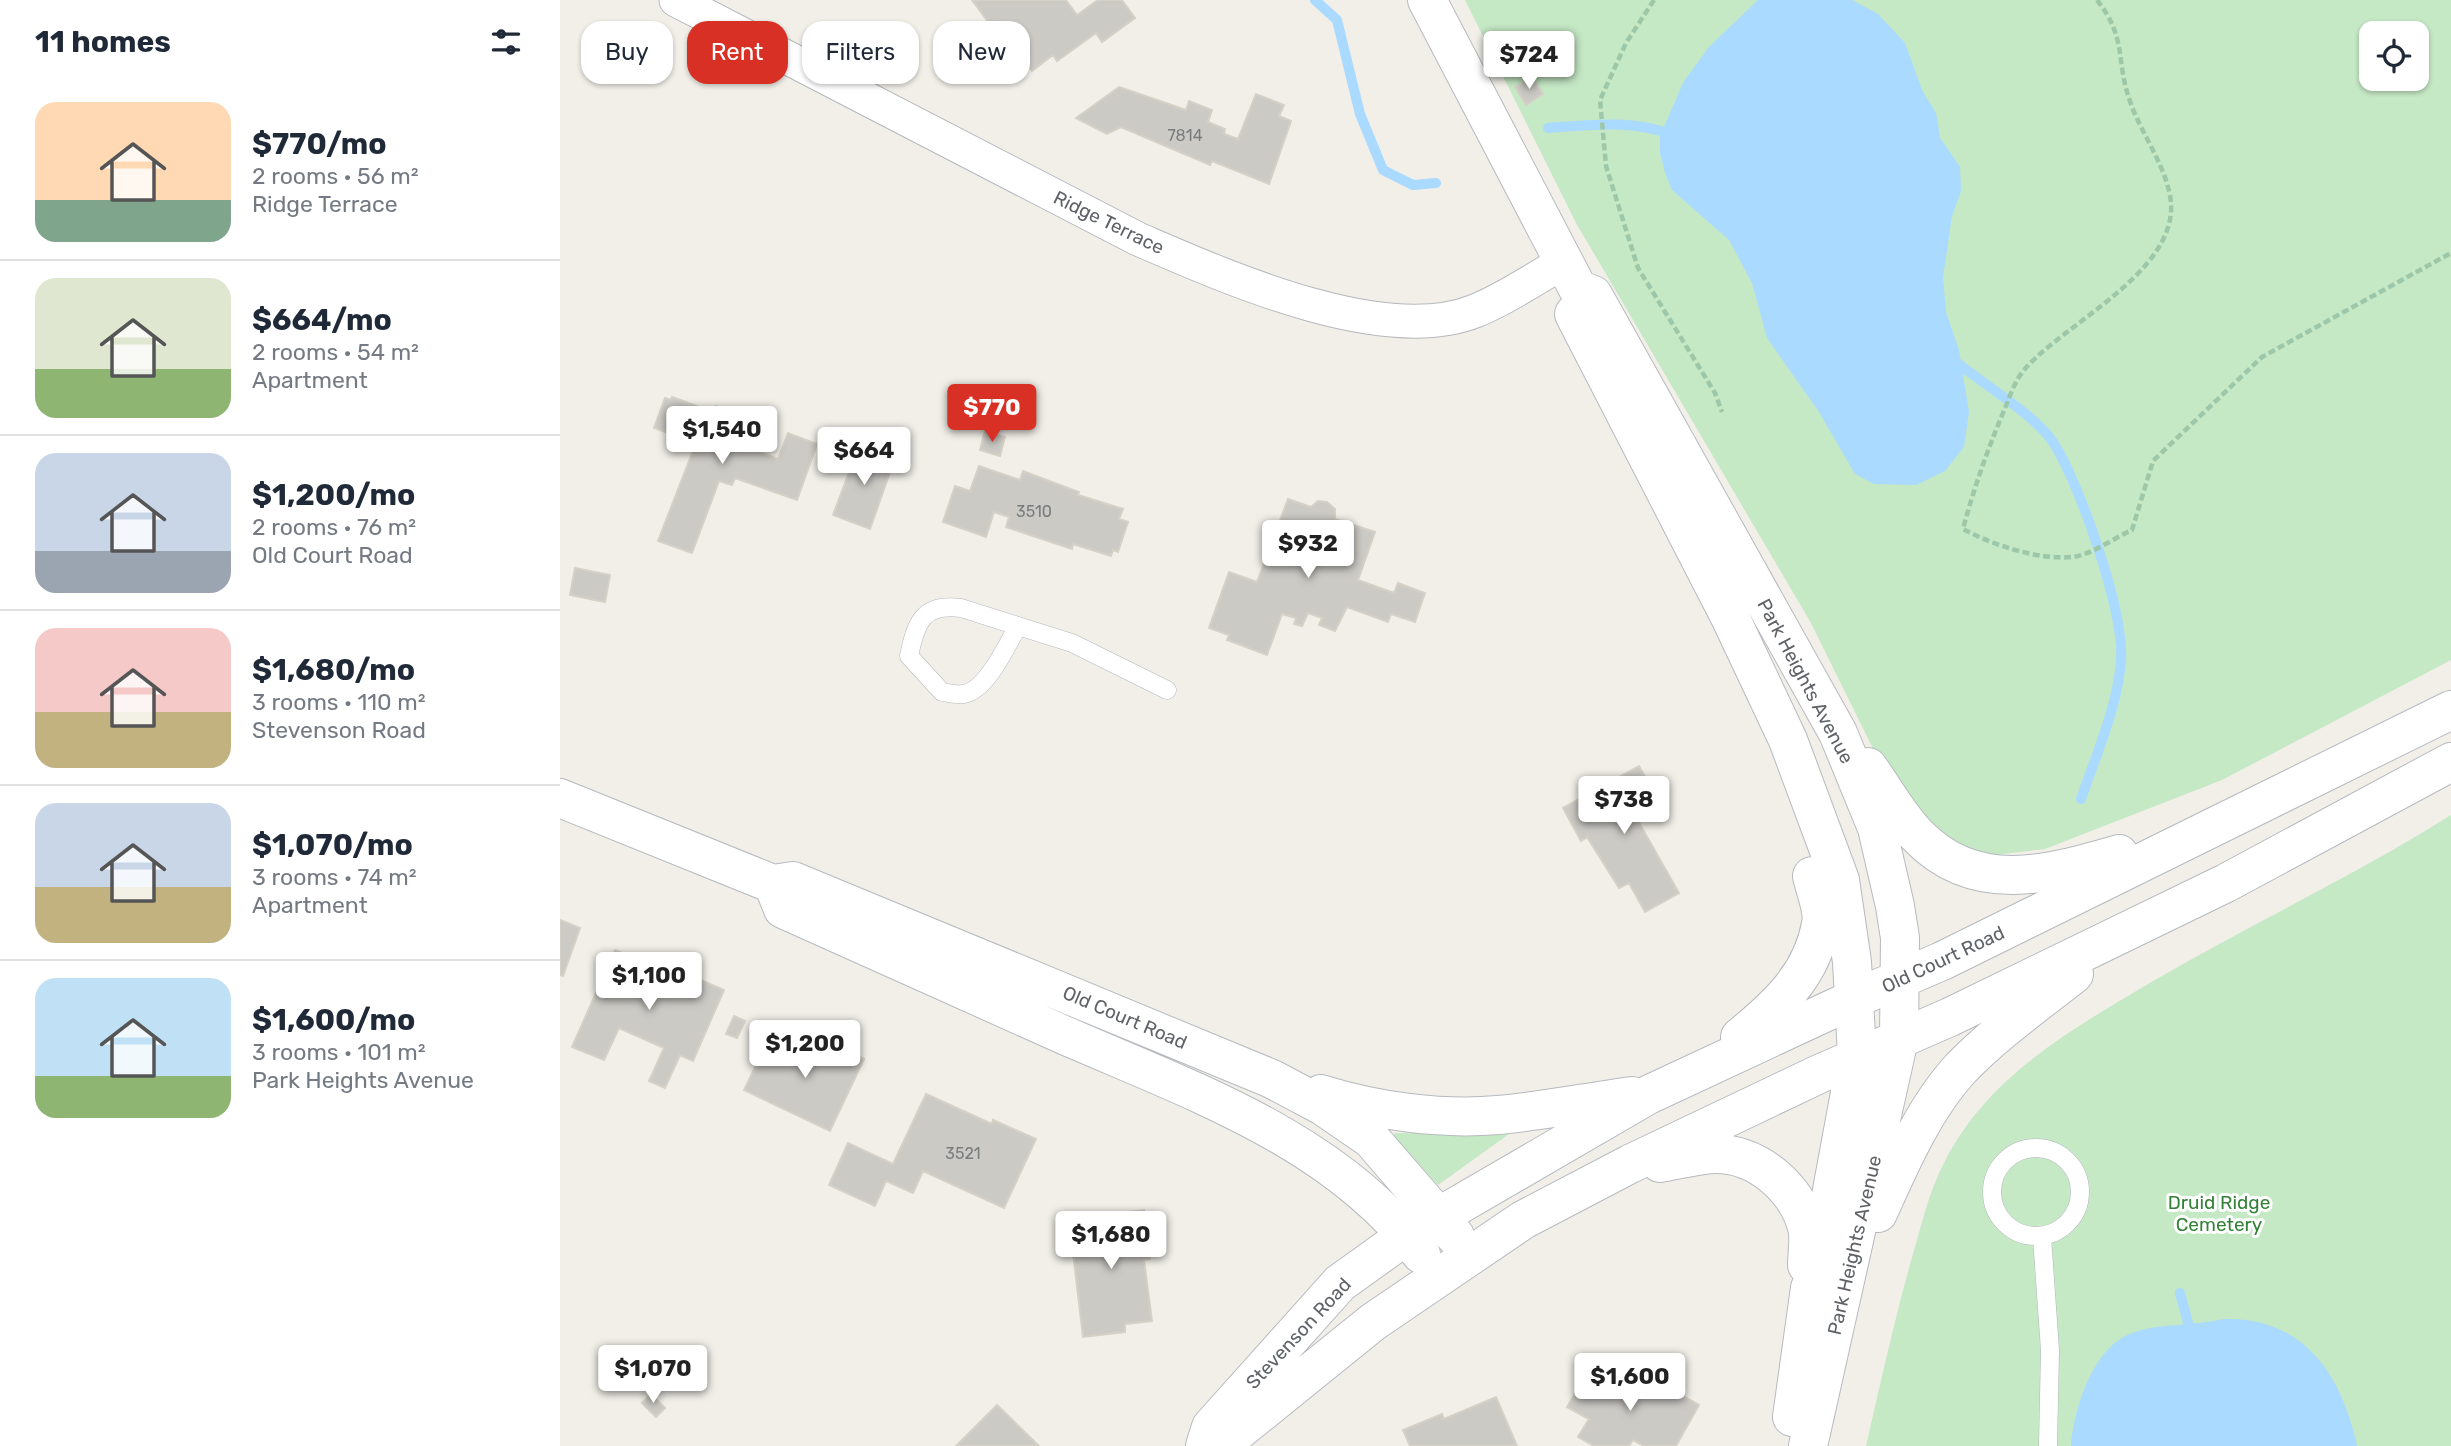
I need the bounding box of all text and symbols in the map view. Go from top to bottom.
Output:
chip: Buy [581,21,673,84]
chip: Rent [687,21,788,84]
chip: Filters [802,21,919,84]
chip: New [933,21,1030,84]
map controls [2359,21,2429,91]
button: locate [2359,21,2429,91]
icon: filters [487,23,525,61]
text: 11 homes [35,24,171,60]
pin: $724 [1488,32,1570,91]
text: $724 [1499,40,1559,68]
text: $770/mo [252,126,387,162]
house number: 7814 [1167,126,1203,145]
icon: home [91,130,175,214]
text: 2 rooms · 56 m² [252,162,419,190]
street label: Ridge Terrace [1050,186,1168,259]
text: Ridge Terrace [252,190,398,218]
text: $664/mo [252,302,392,338]
icon: home [91,306,175,390]
text: 2 rooms · 54 m² [252,338,419,366]
text: Apartment [252,366,368,394]
pin: $770 [951,384,1033,444]
text: $770 [963,393,1021,421]
pin: $1,540 [665,406,779,466]
text: $1,540 [682,415,762,443]
pin: $664 [823,428,905,487]
text: $664 [833,436,895,464]
text: $1,200/mo [252,477,415,513]
icon: home [91,481,175,565]
house number: 3510 [1016,502,1052,521]
text: 2 rooms · 76 m² [252,513,416,541]
pin: $932 [1267,520,1349,580]
text: $932 [1278,529,1338,557]
text: Old Court Road [252,541,413,569]
street label: Park Heights Avenue [1752,595,1859,768]
text: $1,680/mo [252,652,415,688]
icon: home [91,656,175,740]
text: 3 rooms · 110 m² [252,688,426,716]
text: Stevenson Road [252,716,426,744]
pin: $738 [1583,776,1665,836]
text: $738 [1594,785,1654,813]
text: $1,070/mo [252,827,413,863]
icon: home [91,831,175,915]
text: 3 rooms · 74 m² [252,863,417,891]
text: Apartment [252,891,368,919]
street label: Old Court Road [1878,921,2008,998]
pin: $1,100 [592,953,706,1012]
text: $1,100 [612,961,686,989]
street label: Old Court Road [1059,981,1190,1054]
text: $1,600/mo [252,1002,415,1038]
icon: home [91,1006,175,1090]
pin: $1,200 [748,1020,862,1080]
text: $1,200 [765,1029,845,1057]
text: 3 rooms · 101 m² [252,1038,426,1066]
text: Park Heights Avenue [252,1066,474,1094]
house number: 3521 [945,1144,981,1163]
street label: Park Heights Avenue [1823,1153,1886,1337]
park label: Druid Ridge Cemetery [2168,1191,2270,1236]
pin: $1,680 [1054,1212,1168,1271]
text: $1,680 [1071,1220,1151,1248]
street label: Stevenson Road [1241,1273,1356,1394]
pin: $1,070 [596,1346,710,1405]
text: $1,070 [614,1354,692,1382]
pin: $1,600 [1573,1354,1687,1413]
text: $1,600 [1590,1362,1670,1390]

